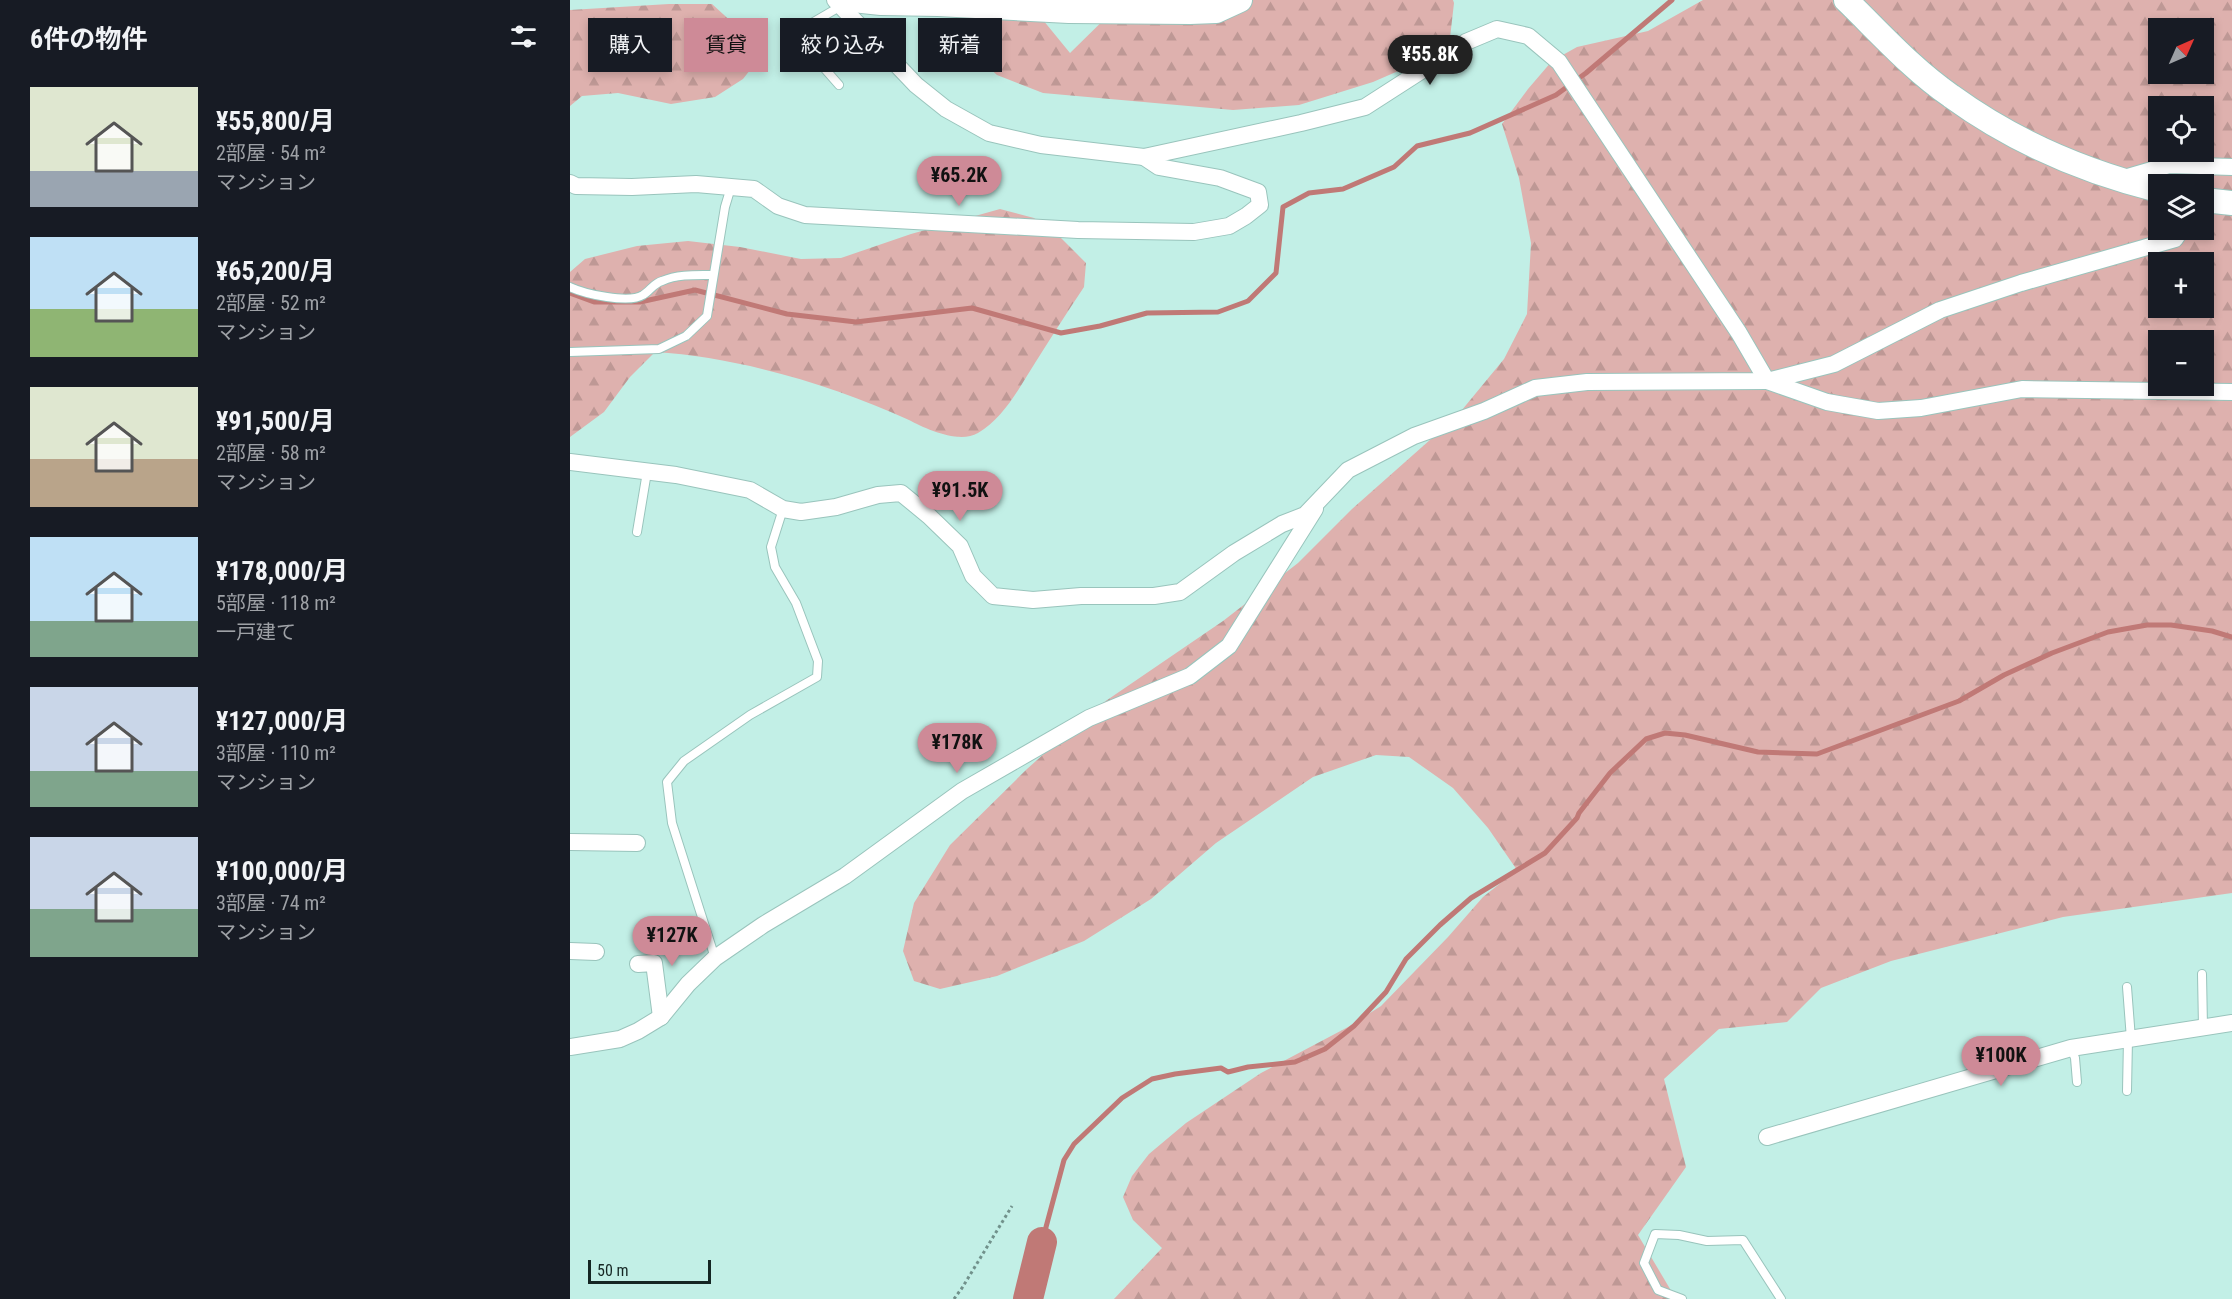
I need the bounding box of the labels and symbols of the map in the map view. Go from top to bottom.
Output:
north arrow [2148,18,2214,84]
pin: ¥55.8K [1381,35,1479,86]
pin: ¥65.2K [910,156,1008,207]
pin: ¥91.5K [911,471,1009,522]
pin: ¥178K [915,723,999,774]
pin: ¥127K [630,916,714,967]
pin: ¥100K [1959,1036,2043,1087]
scale bar [588,1257,711,1284]

